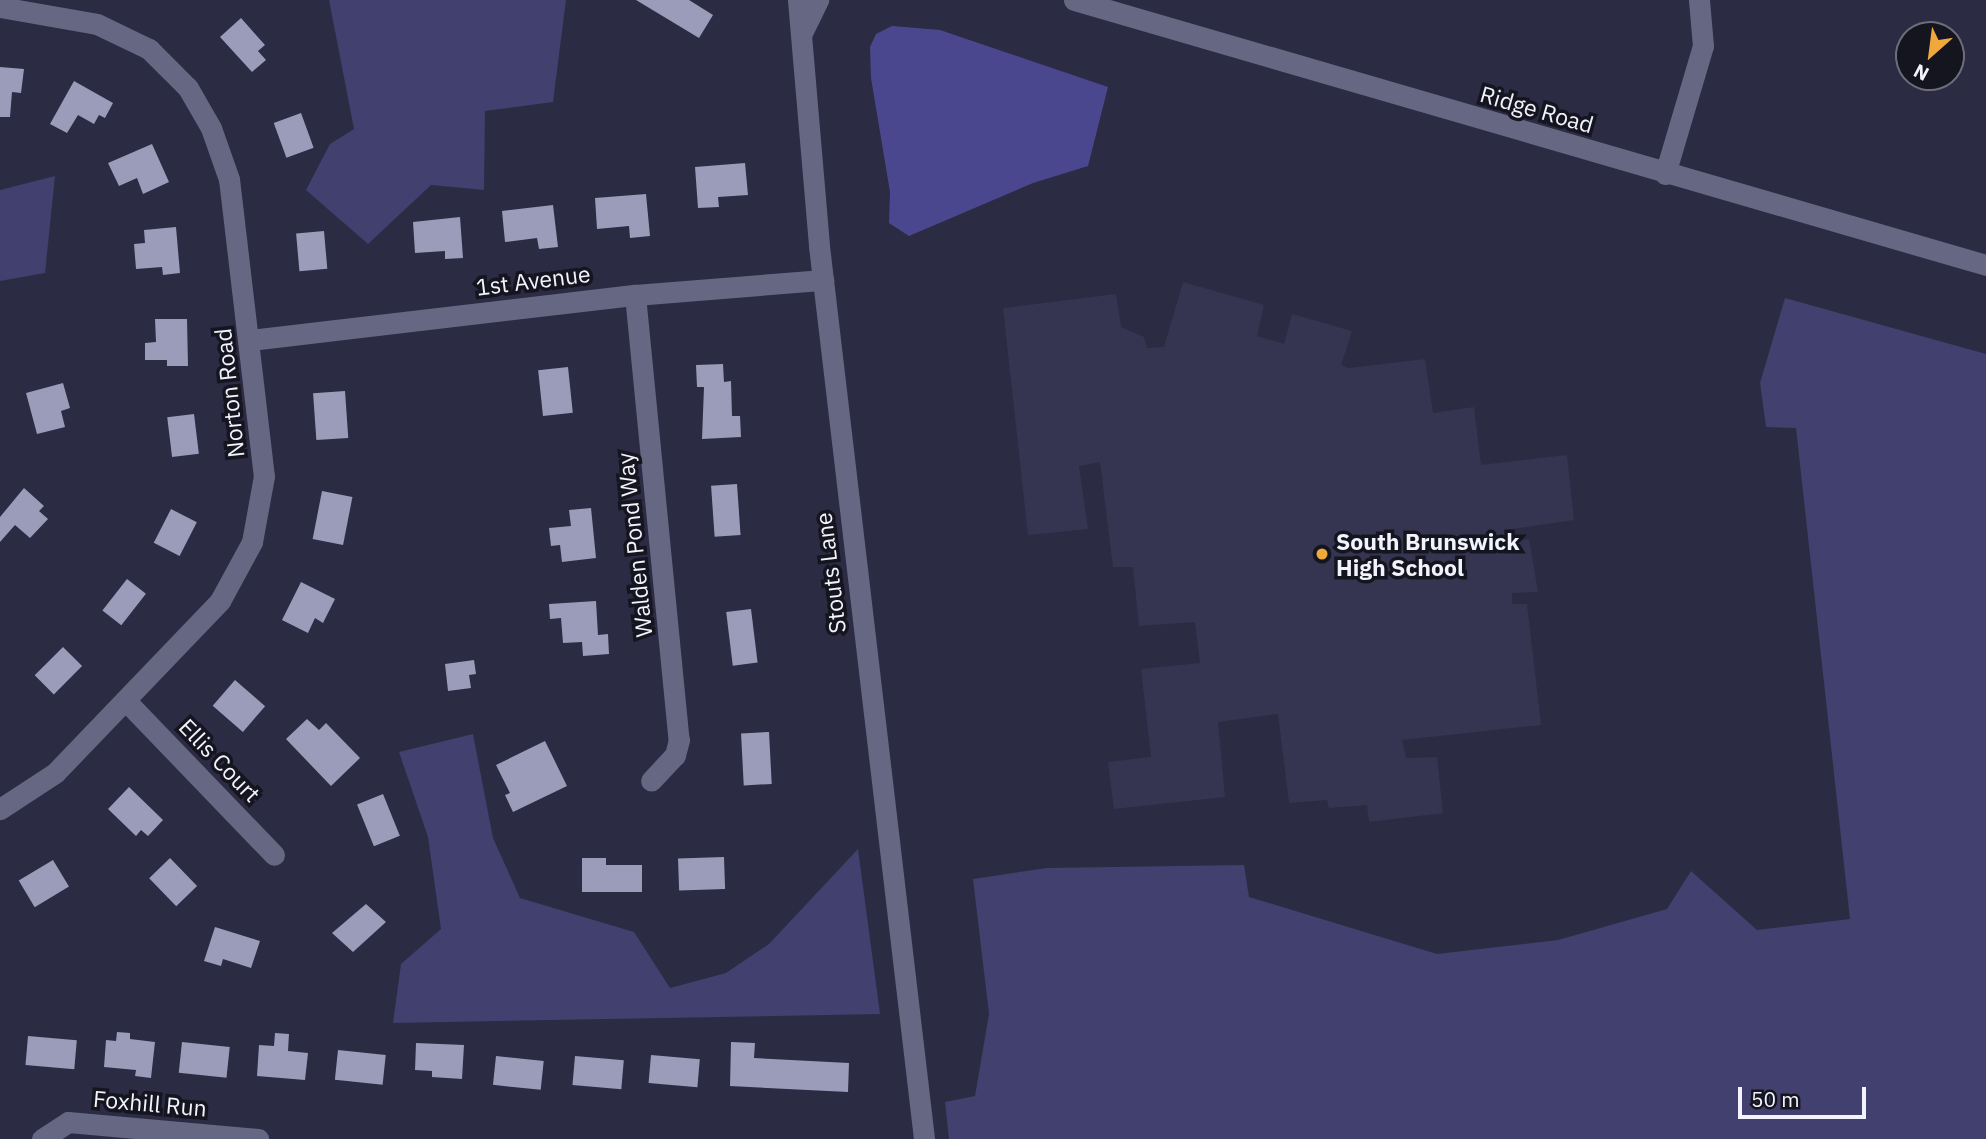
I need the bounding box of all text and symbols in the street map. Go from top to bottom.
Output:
north arrow [1895,21,1965,91]
text: N [1909,59,1933,87]
street label: Ridge Road [1477,80,1597,138]
street label: 1st Avenue [474,259,592,301]
street label: Norton Road [208,327,250,459]
street label: Walden Pond Way [611,451,657,639]
street label: Stouts Lane [809,511,851,635]
place label: South Brunswick High School [1336,527,1519,581]
marker: South Brunswick High School [1314,546,1330,562]
street label: Ellis Court [174,713,266,807]
scale bar [1741,1072,1869,1116]
street label: Foxhill Run [92,1084,208,1122]
text: 50 m [1751,1085,1800,1113]

